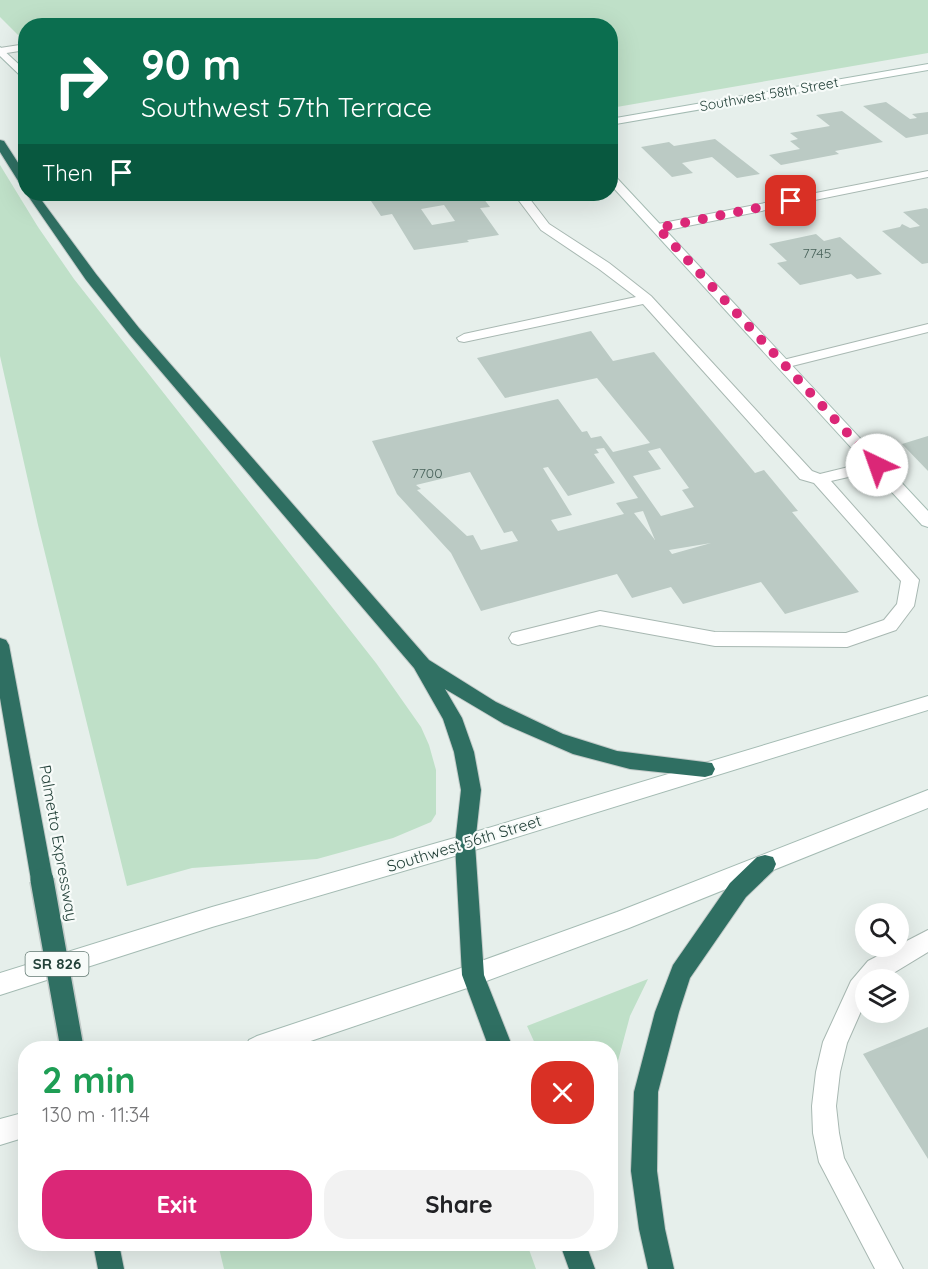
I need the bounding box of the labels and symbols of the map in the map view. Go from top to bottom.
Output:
street label: Southwest 58th Street [698,73,840,115]
pin [765,175,816,226]
house number: 7745 [803,244,831,262]
position arrow [845,433,909,497]
house number: 7700 [411,464,443,482]
street label: Palmetto Expressway [35,763,83,923]
street label: Southwest 56th Street [384,810,544,876]
road number: SR 826 [26,952,88,976]

